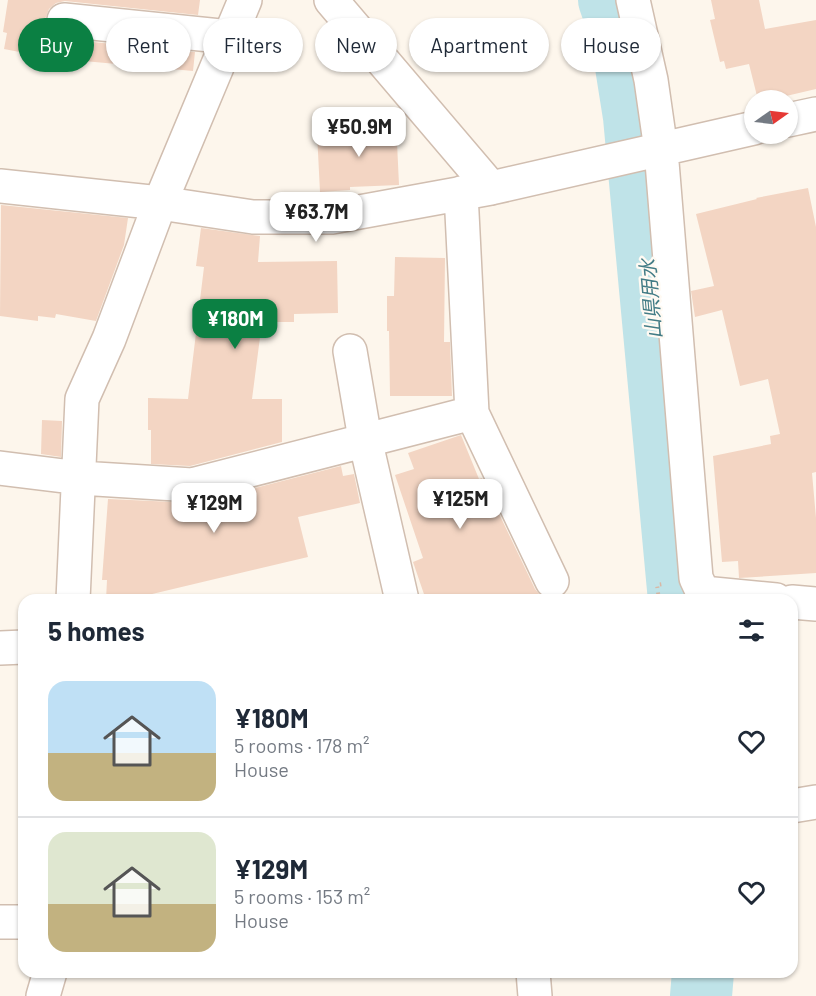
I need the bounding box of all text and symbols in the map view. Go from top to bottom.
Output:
chip: Buy [18,18,94,72]
chip: Rent [106,18,191,72]
chip: Filters [203,18,303,72]
chip: New [315,18,397,72]
chip: Apartment [409,18,549,72]
chip: House [561,18,661,72]
north arrow [744,90,798,144]
map controls [744,90,798,144]
pin: ¥50.9M [310,107,408,158]
text: ¥50.9M [326,114,392,138]
pin: ¥63.7M [267,192,365,243]
text: ¥63.7M [284,199,348,223]
water label: 山県用水 [634,256,665,340]
pin: ¥180M [193,299,277,350]
text: ¥180M [206,306,264,330]
pin: ¥125M [418,479,502,530]
pin: ¥129M [172,483,256,534]
text: ¥125M [431,486,489,510]
text: ¥129M [186,490,242,514]
icon: filters [735,614,768,647]
text: 5 homes [48,615,145,646]
text: ¥180M [234,702,309,733]
icon: home [96,705,168,777]
icon: heart [735,725,768,758]
text: 5 rooms · 178 m² [234,733,370,757]
text: House [234,757,289,781]
text: ¥129M [234,853,308,884]
icon: home [96,856,168,928]
icon: heart [735,876,768,909]
text: 5 rooms · 153 m² [234,884,370,908]
text: House [234,908,289,932]

